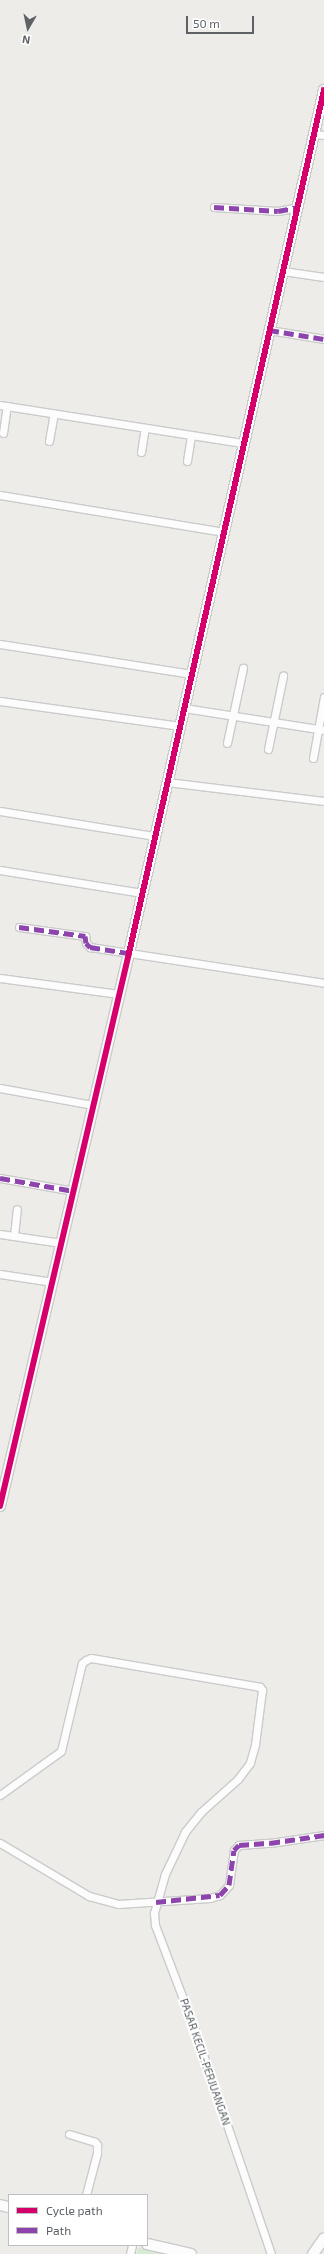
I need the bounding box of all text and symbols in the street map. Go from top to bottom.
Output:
north arrow [8,8,48,48]
scale bar [188,8,256,34]
text: 50 m [193,16,220,30]
text: N [21,33,31,47]
street label: PASAR KECIL-PERJUANGAN [177,1997,233,2127]
legend [8,2194,148,2246]
text: Cycle path [46,2203,103,2217]
text: Path [46,2223,71,2237]

